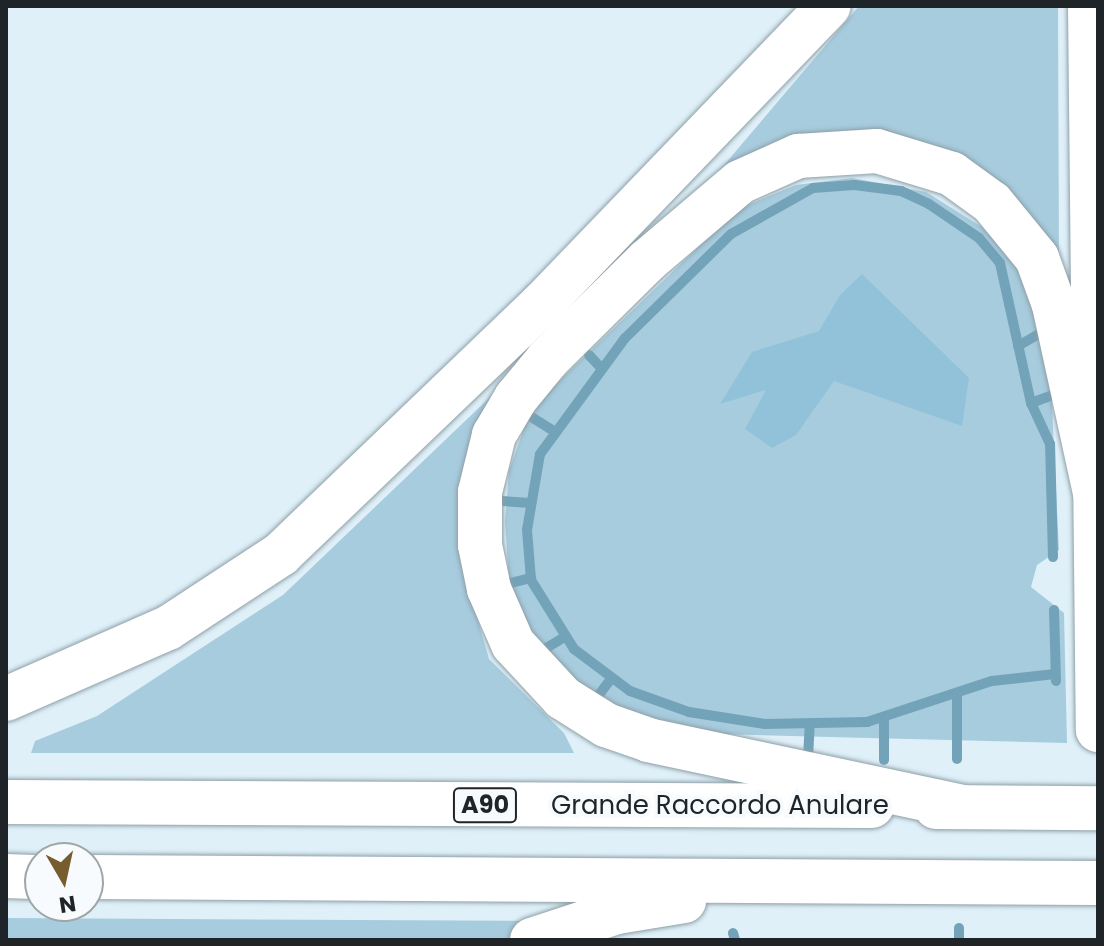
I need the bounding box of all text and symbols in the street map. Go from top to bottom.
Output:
road number: A90 [451,785,519,825]
street label: Grande Raccordo Anulare [551,790,889,822]
north arrow [24,842,104,922]
text: N [57,888,78,921]

